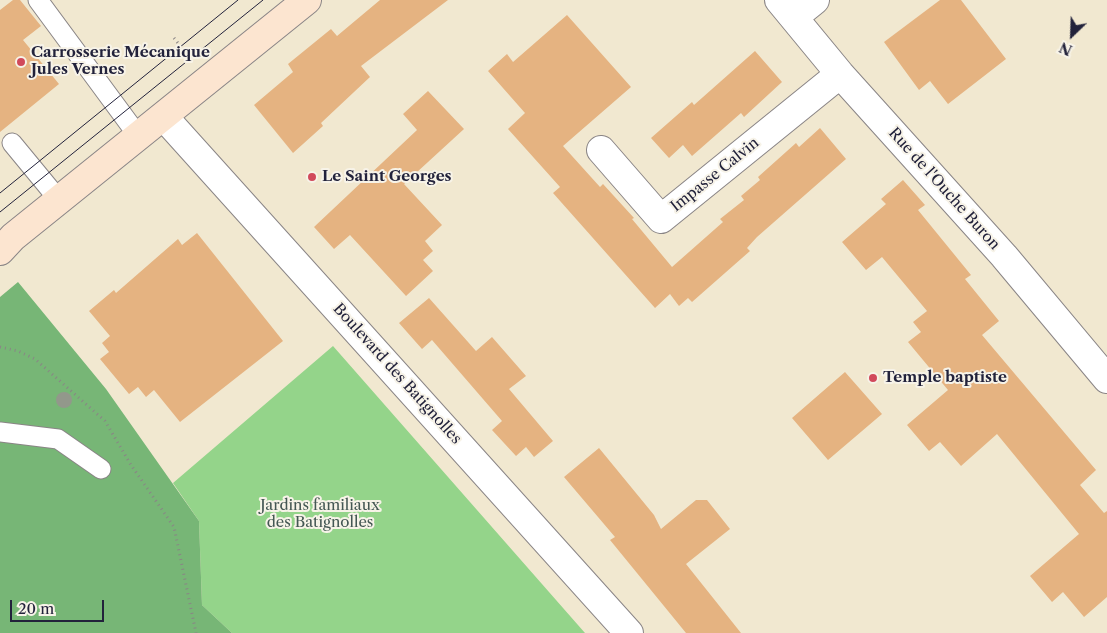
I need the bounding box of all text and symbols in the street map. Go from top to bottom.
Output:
north arrow [1047,10,1097,60]
text: N [1057,38,1075,59]
place label: Carrosserie Mécanique Jules Vernes [31,44,210,79]
marker: Carrosserie Mécanique Jules Vernes [15,56,27,68]
street label: Rue de l'Ouche Buron [885,124,1003,254]
street label: Impasse Calvin [667,134,763,216]
place label: Le Saint Georges [322,168,452,186]
marker: Le Saint Georges [306,171,318,183]
street label: Boulevard des Batignolles [329,300,465,448]
place label: Temple baptiste [883,369,1007,387]
marker: Temple baptiste [867,372,879,384]
park label: Jardins familiaux des Batignolles [260,497,380,532]
scale bar [12,590,106,622]
text: 20 m [18,599,54,618]

